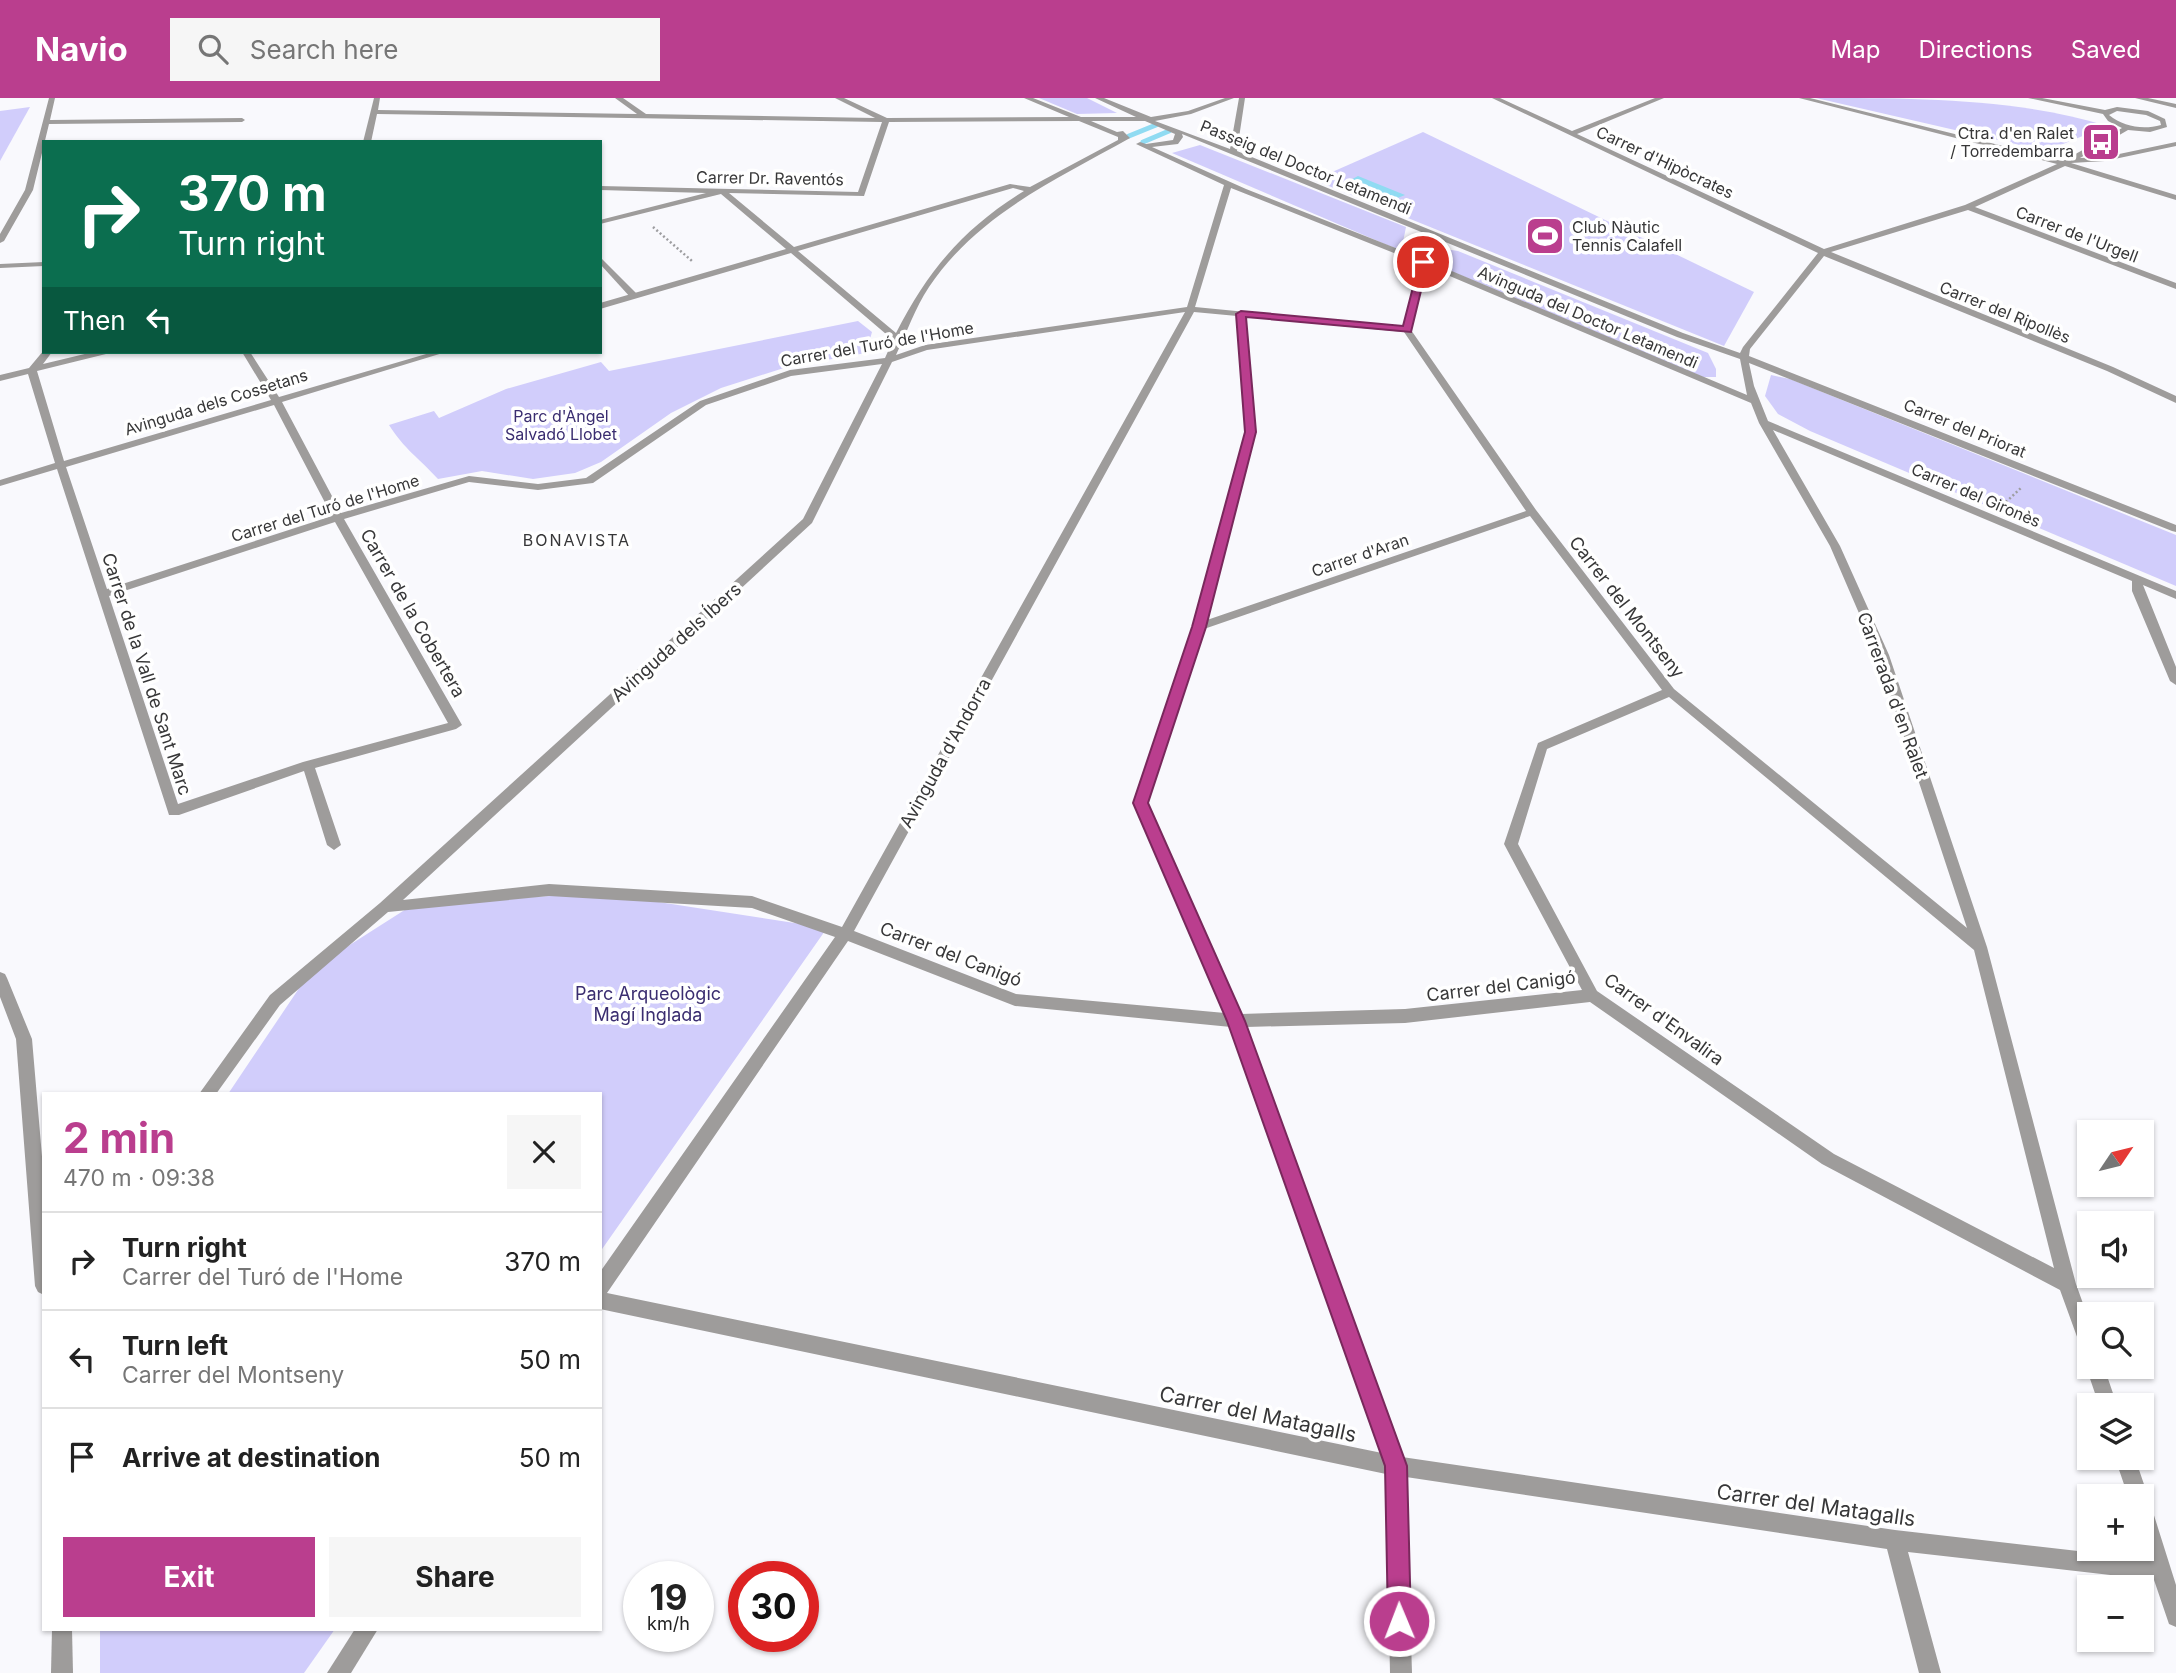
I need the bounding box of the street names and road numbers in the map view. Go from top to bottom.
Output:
street label: Passeig del Doctor Letamendi [1198,115,1414,219]
street label: Carrer d'Hipòcrates [1593,121,1737,203]
street label: Carrer Dr. Raventós [696,167,844,189]
street label: Carrer de l'Urgell [2013,201,2141,267]
street label: Avinguda del Doctor Letamendi [1475,262,1701,372]
street label: Carrer del Ripollès [1937,277,2073,347]
street label: Carrer del Turó de l'Home [779,317,975,371]
street label: Avinguda dels Cossetans [122,365,310,439]
street label: Carrer del Priorat [1901,394,2029,462]
street label: Carrer del Gironès [1908,459,2044,531]
street label: Carrer del Turó de l'Home [229,470,421,546]
street label: Carrer de la Cobertera [356,525,470,701]
street label: Carrer d'Aran [1309,529,1411,581]
street label: Carrer del Montseny [1565,532,1689,682]
street label: Carrer de la Vall de Sant Marc [98,550,196,798]
street label: Avinguda dels Íbers [606,577,745,706]
street label: Carrerada d'en Ralet [1853,609,1933,781]
street label: Avinguda d'Andorra [895,674,995,832]
street label: Carrer del Canigó [877,917,1025,991]
street label: Carrer del Canigó [1425,966,1577,1006]
street label: Carrer d'Envalira [1600,969,1728,1069]
street label: Carrer del Matagalls [1157,1381,1359,1447]
street label: Carrer del Matagalls [1715,1479,1917,1531]

